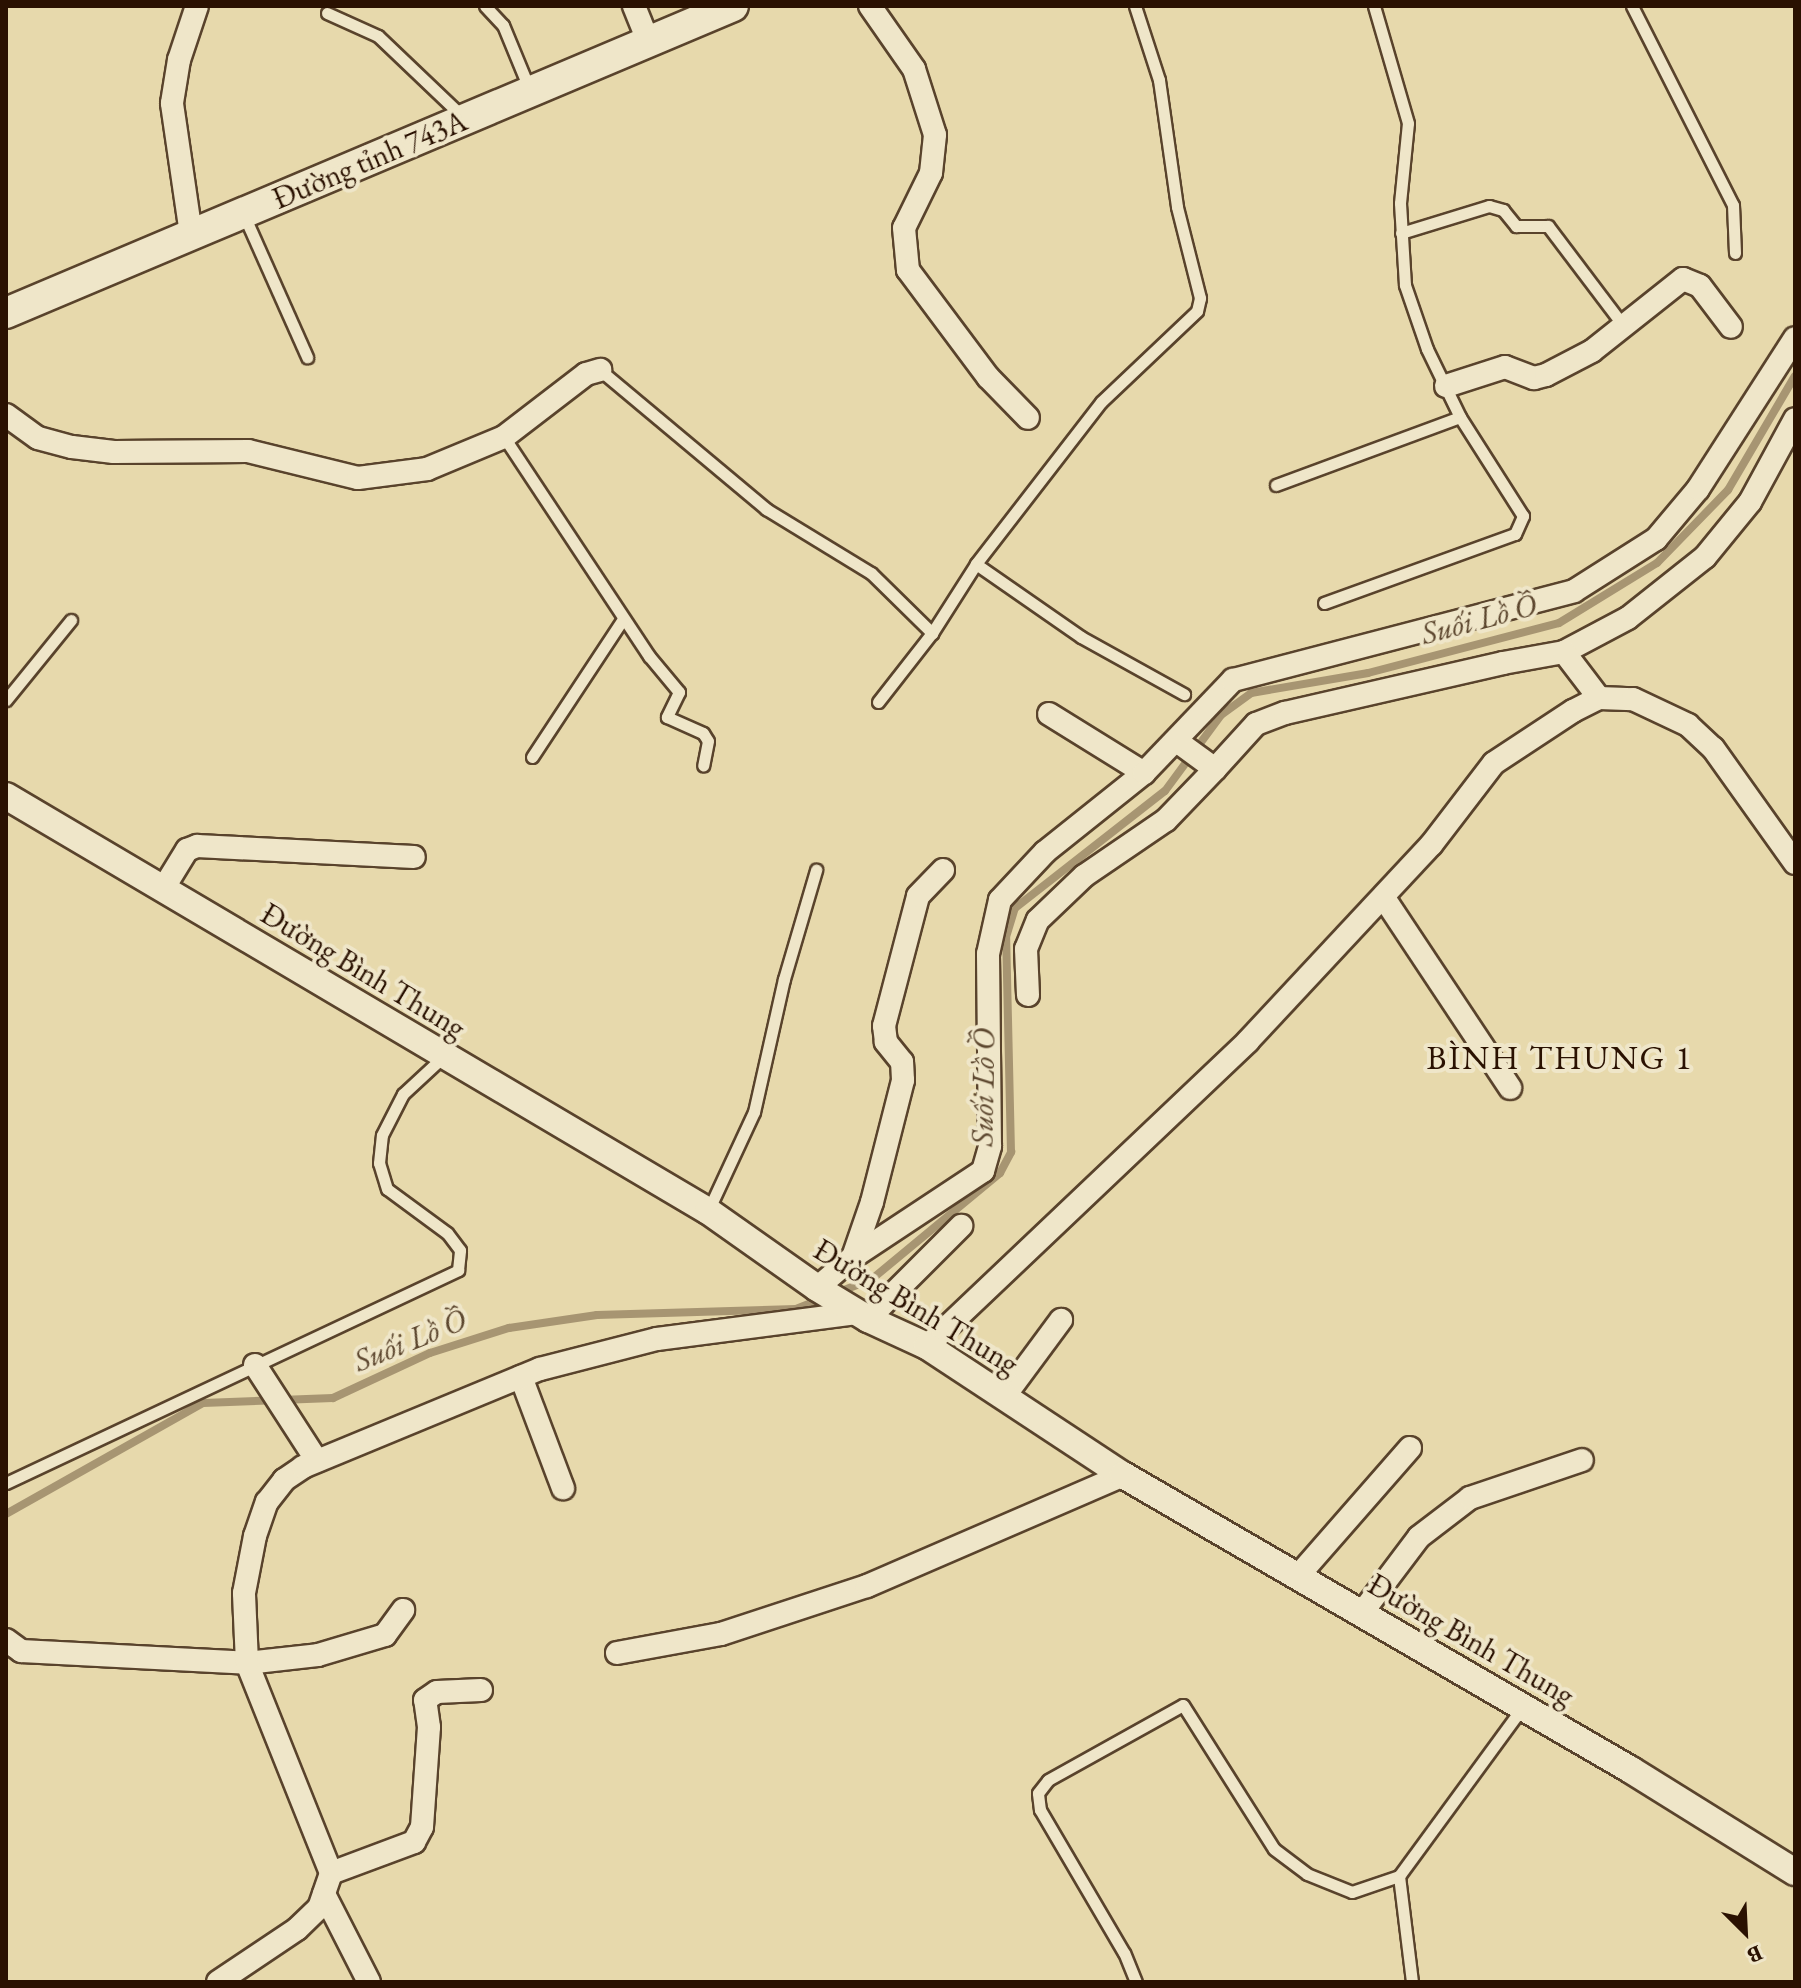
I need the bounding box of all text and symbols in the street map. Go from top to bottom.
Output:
street label: Đường tỉnh 743A [267,103,473,217]
water label: Suối Lồ Ồ [1417,585,1541,653]
street label: Đường Bình Thung [254,896,472,1046]
water label: Suối Lồ Ồ [963,1027,1003,1147]
district label: BÌNH THUNG 1 [1426,1038,1694,1078]
street label: Đường Bình Thung [807,1232,1025,1382]
water label: Suối Lồ Ồ [348,1300,472,1380]
street label: Đường Bình Thung [1362,1566,1580,1714]
north arrow [1705,1892,1785,1972]
text: B [1743,1938,1767,1970]

